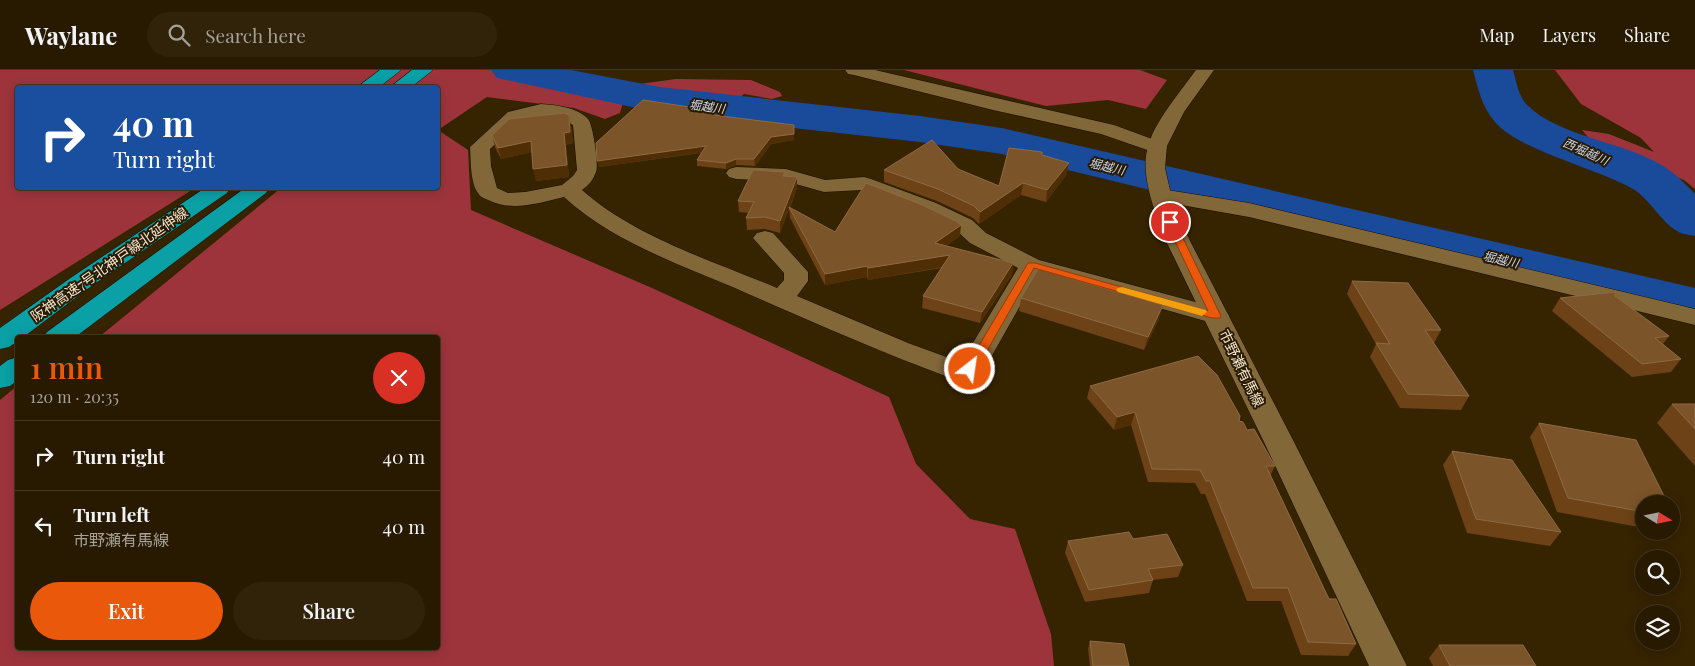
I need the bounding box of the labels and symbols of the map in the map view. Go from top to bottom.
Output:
water label: 堀越川 [688,96,728,116]
water label: 西堀越川 [1561,134,1613,169]
water label: 堀越川 [1088,154,1128,178]
pin [1149,201,1191,243]
street label: 阪神高速7号北神戸線北延伸線 [27,202,191,326]
water label: 堀越川 [1482,247,1522,271]
street label: 市野瀬有馬線 [1215,326,1269,410]
position arrow [943,342,995,394]
north arrow [1635,495,1680,540]

